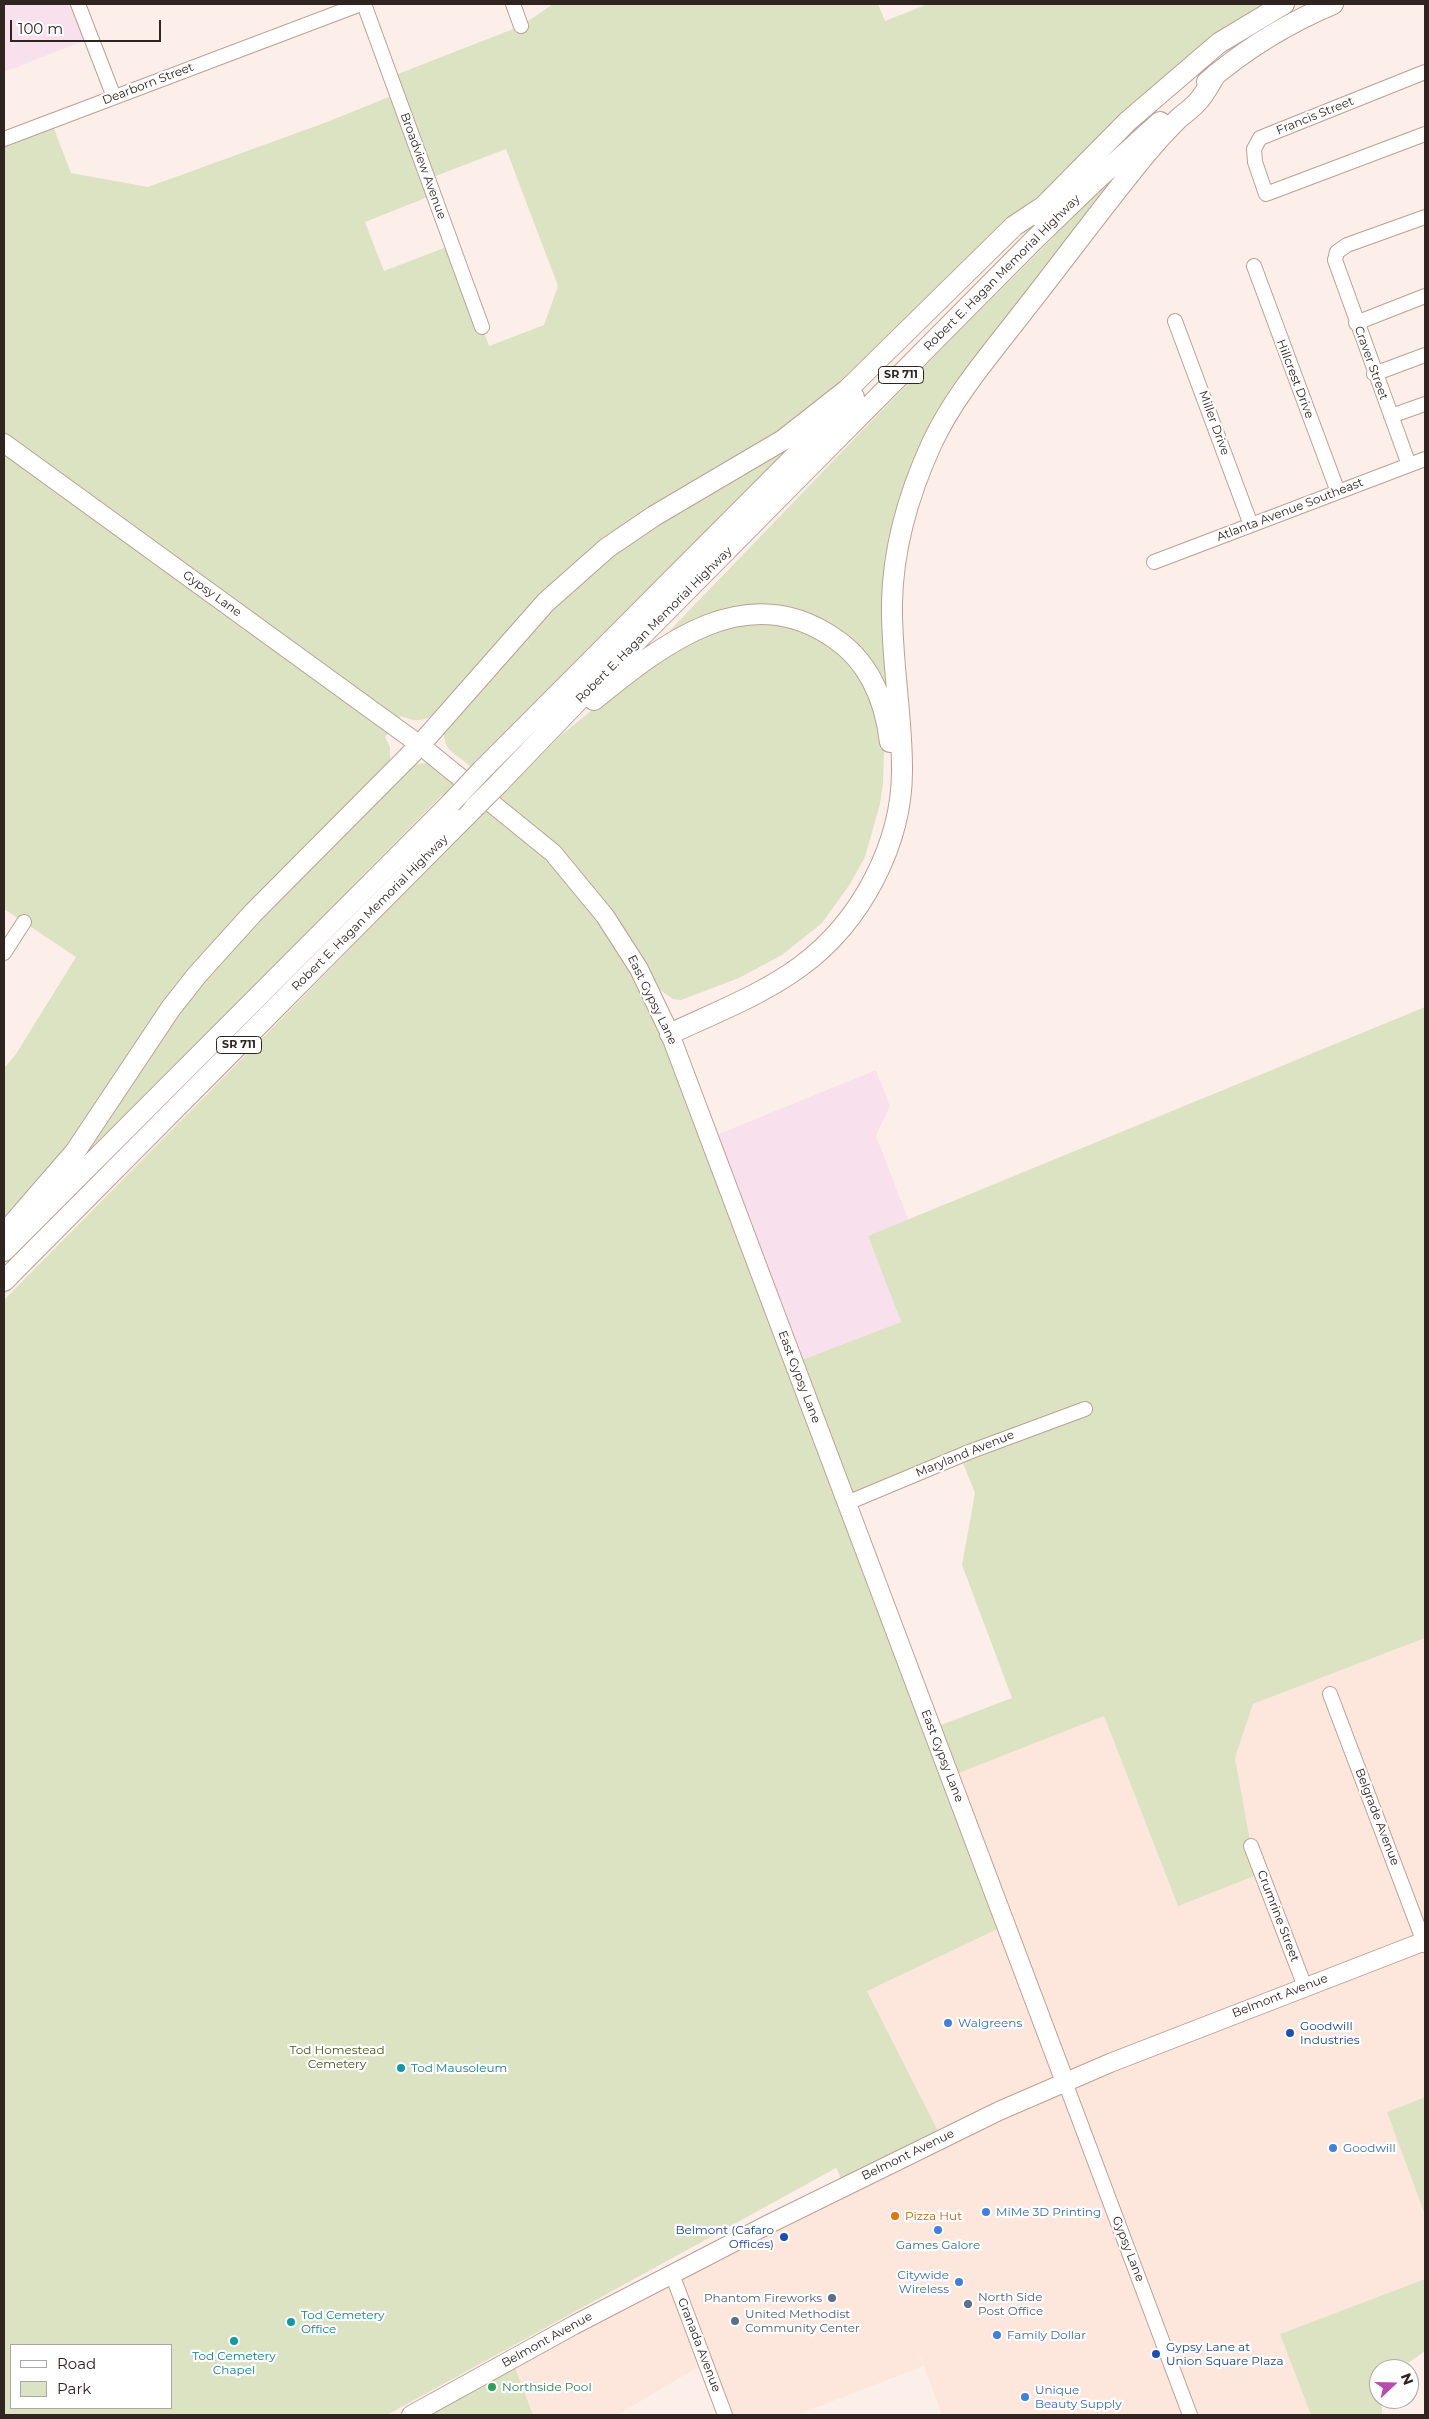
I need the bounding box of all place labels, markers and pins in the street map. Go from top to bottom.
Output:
place label: Walgreens [958,2016,1022,2030]
marker: Walgreens [942,2017,954,2029]
place label: Goodwill Industries [1300,2019,1360,2047]
marker: Goodwill Industries [1284,2027,1296,2039]
place label: Tod Mausoleum [411,2061,507,2075]
marker: Tod Mausoleum [395,2062,407,2074]
place label: Goodwill [1343,2141,1396,2155]
marker: Goodwill [1327,2142,1339,2154]
place label: MiMe 3D Printing [996,2205,1101,2219]
marker: MiMe 3D Printing [980,2206,992,2218]
place label: Pizza Hut [905,2209,962,2223]
marker: Pizza Hut [889,2210,901,2222]
place label: Belmont (Cafaro Offices) [675,2223,774,2251]
marker: Games Galore [932,2224,944,2236]
marker: Belmont (Cafaro Offices) [778,2231,790,2243]
place label: Games Galore [896,2238,980,2252]
place label: Citywide Wireless [897,2268,949,2296]
marker: Citywide Wireless [953,2276,965,2288]
place label: North Side Post Office [978,2290,1043,2318]
place label: Phantom Fireworks [704,2291,822,2305]
marker: Phantom Fireworks [826,2292,838,2304]
marker: North Side Post Office [962,2298,974,2310]
place label: United Methodist Community Center [745,2307,860,2335]
place label: Tod Cemetery Office [301,2308,385,2336]
marker: United Methodist Community Center [729,2315,741,2327]
marker: Tod Cemetery Office [285,2316,297,2328]
place label: Family Dollar [1007,2328,1086,2342]
marker: Family Dollar [991,2329,1003,2341]
marker: Tod Cemetery Chapel [228,2335,240,2347]
place label: Gypsy Lane at Union Square Plaza [1166,2340,1283,2368]
marker: Gypsy Lane at Union Square Plaza [1150,2348,1162,2360]
place label: Tod Cemetery Chapel [192,2349,276,2377]
place label: Northside Pool [502,2380,592,2394]
marker: Northside Pool [486,2381,498,2393]
place label: Unique Beauty Supply [1035,2383,1122,2411]
marker: Unique Beauty Supply [1019,2391,1031,2403]

